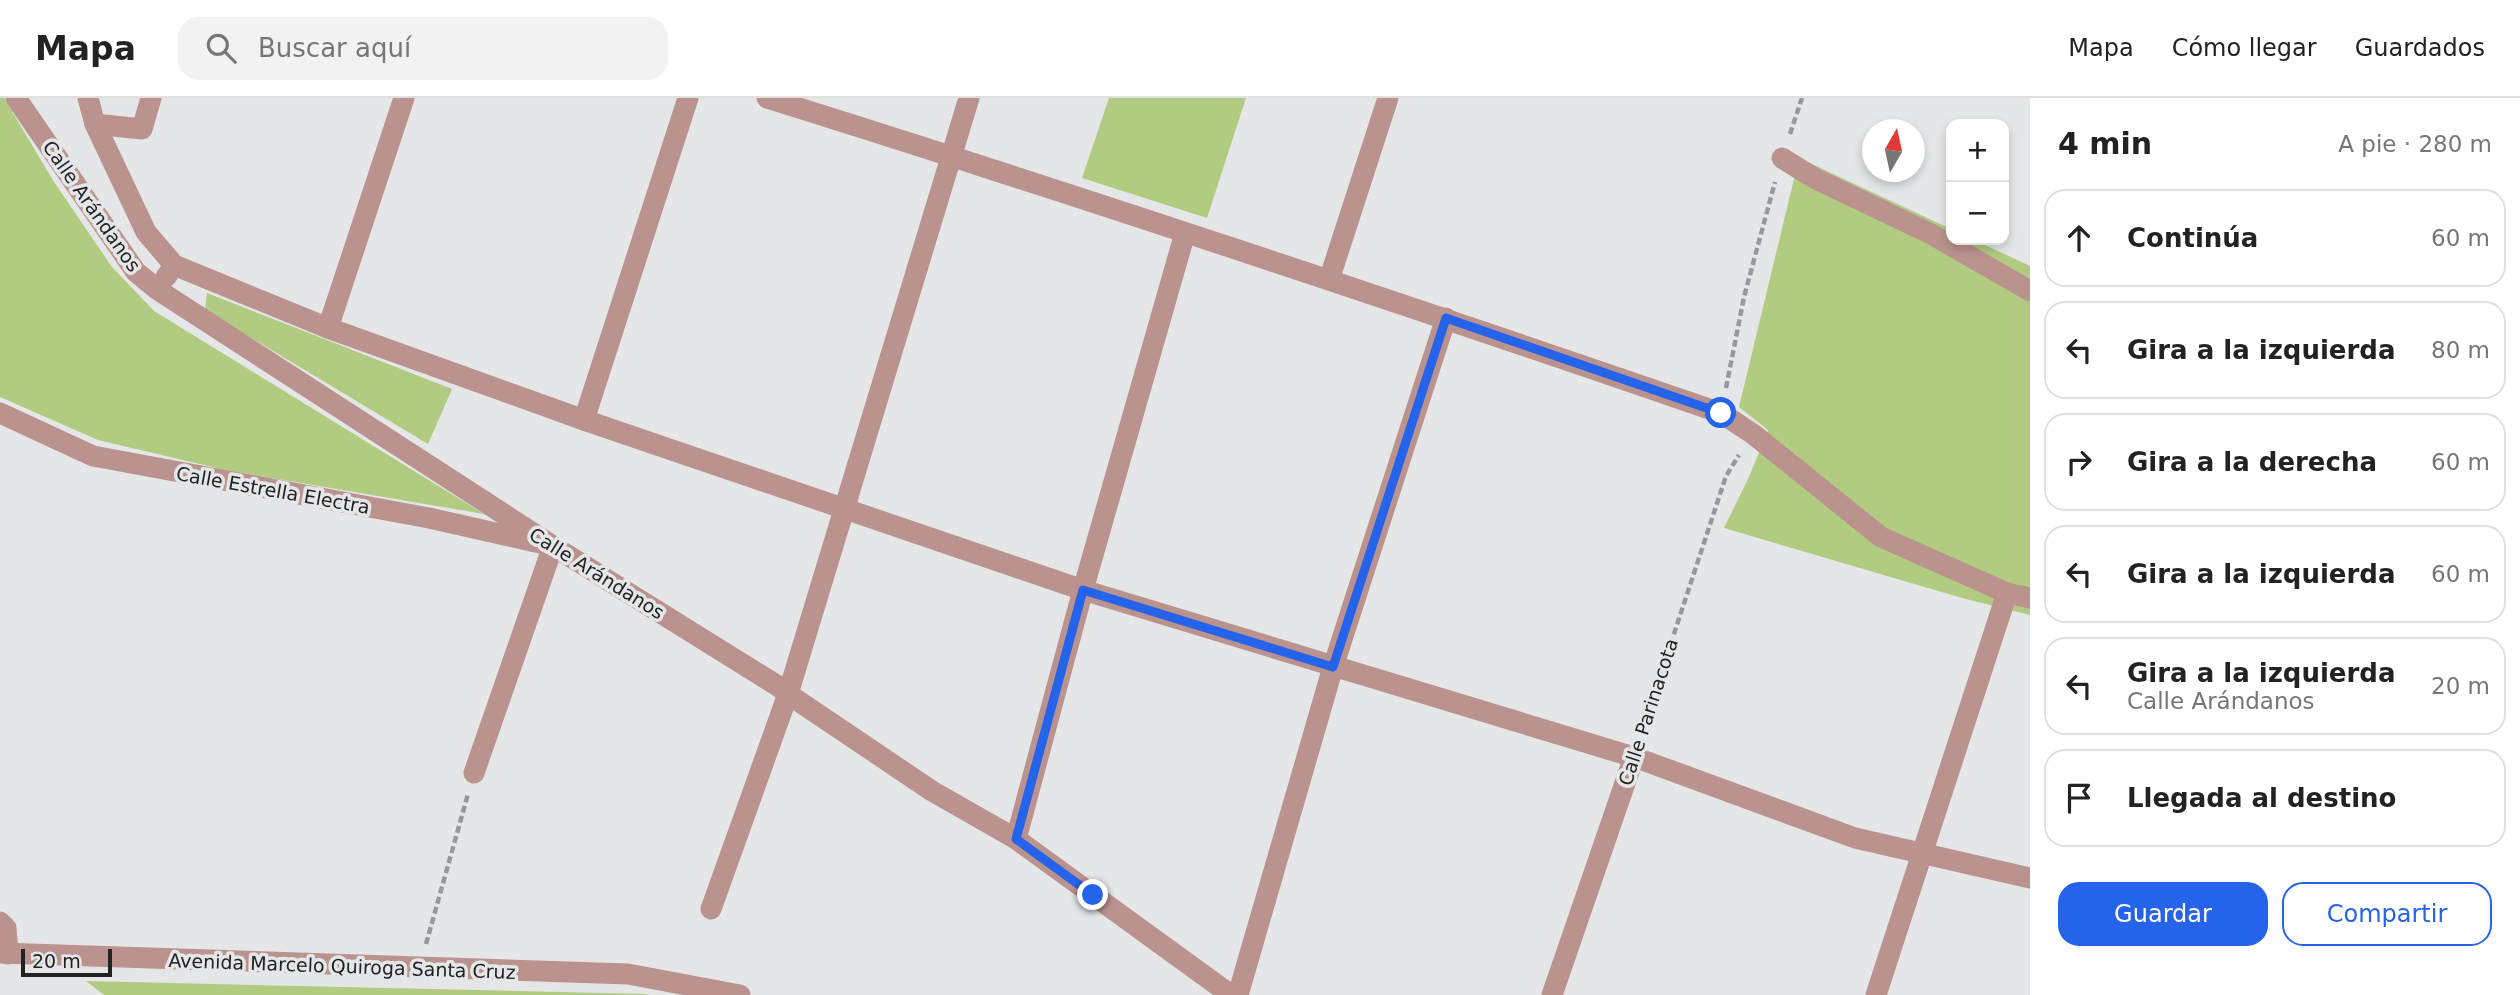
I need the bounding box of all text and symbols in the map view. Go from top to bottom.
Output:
search box [178,17,668,80]
text: Mapa [35,29,136,68]
icon: search [202,29,240,67]
text: Buscar aquí [258,33,411,63]
text: Mapa [2068,34,2134,62]
text: Cómo llegar [2172,34,2317,62]
text: Guardados [2355,34,2485,62]
north arrow [1862,119,1925,182]
map controls [1946,119,2009,245]
button: + [1946,119,2009,182]
text: 4 min [2058,126,2152,161]
text: A pie · 280 m [2338,131,2492,157]
street label: Calle Arándanos [39,136,145,276]
button: − [1946,182,2009,245]
icon: ahead [2060,219,2098,257]
text: Continúa [2127,223,2258,253]
text: 60 m [2431,225,2490,251]
icon: left [2060,331,2098,369]
text: Gira a la izquierda [2127,335,2395,365]
text: 80 m [2431,337,2490,363]
route start [1705,397,1736,428]
icon: right [2060,443,2098,481]
text: Gira a la derecha [2127,447,2377,477]
text: 60 m [2431,449,2490,475]
street label: Calle Estrella Electra [174,462,372,518]
street label: Calle Arándanos [525,523,669,623]
icon: left [2060,555,2098,593]
text: Gira a la izquierda [2127,559,2395,589]
text: 60 m [2431,561,2490,587]
street label: Calle Parinacota [1614,636,1682,788]
text: Gira a la izquierda [2127,658,2395,688]
icon: left [2060,667,2098,705]
text: 20 m [2431,673,2490,699]
text: Calle Arándanos [2127,688,2315,714]
icon: arrive [2060,779,2098,817]
text: Llegada al destino [2127,783,2396,813]
route end [1077,879,1108,910]
button: Guardar [2058,882,2268,946]
button: Compartir [2282,882,2492,946]
scale bar [21,946,112,978]
street label: Avenida Marcelo Quiroga Santa Cruz [168,949,516,983]
text: 20 m [32,950,81,972]

